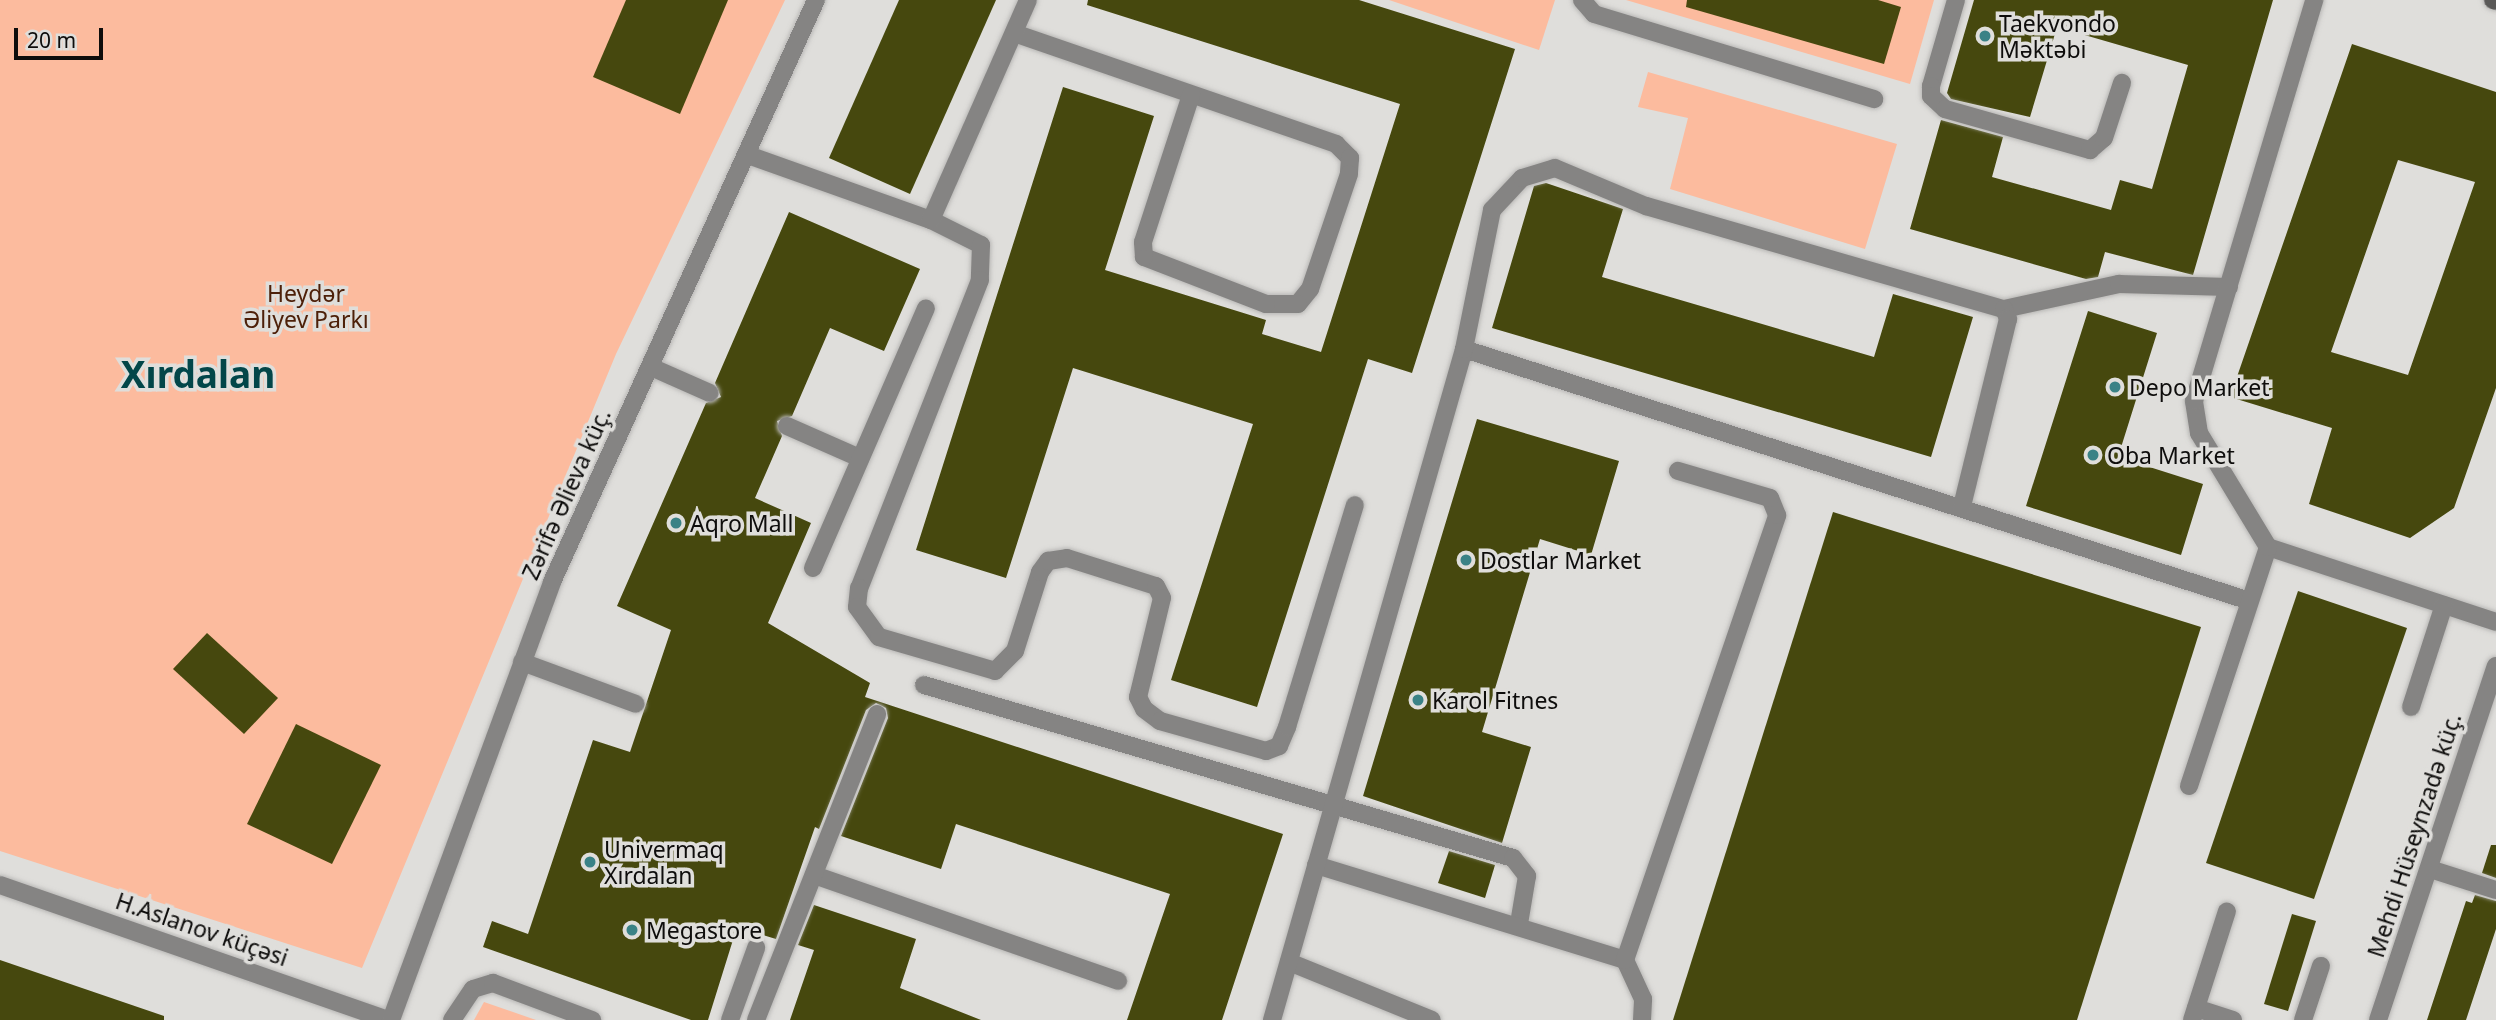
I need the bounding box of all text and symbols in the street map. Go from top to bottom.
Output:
place label: Taekvondo Məktəbi [1999,9,2116,63]
scale bar [18,14,107,58]
text: 20 m [27,26,76,54]
marker: Taekvondo Məktəbi [1977,28,1993,44]
park label: Heydər Əliyev Parkı [243,279,369,333]
district label: Xırdalan [121,352,275,396]
place label: Depo Market [2129,373,2270,401]
marker: Depo Market [2107,379,2123,395]
street label: Zərifə Əlieva küç. [516,404,616,584]
place label: Oba Market [2107,441,2235,469]
marker: Oba Market [2085,447,2101,463]
place label: Aqro Mall [690,509,793,537]
marker: Aqro Mall [668,515,684,531]
place label: Dostlar Market [1480,546,1641,574]
marker: Dostlar Market [1458,552,1474,568]
place label: Karol Fitnes [1432,686,1558,714]
marker: Karol Fitnes [1410,692,1426,708]
street label: Mehdi Hüseynzadə küç. [2361,709,2467,961]
place label: Univermaq Xırdalan [604,835,724,889]
marker: Univermaq Xırdalan [582,854,598,870]
street label: H.Aslanov küçəsi [112,887,292,971]
place label: Megastore [646,916,762,944]
marker: Megastore [624,922,640,938]

